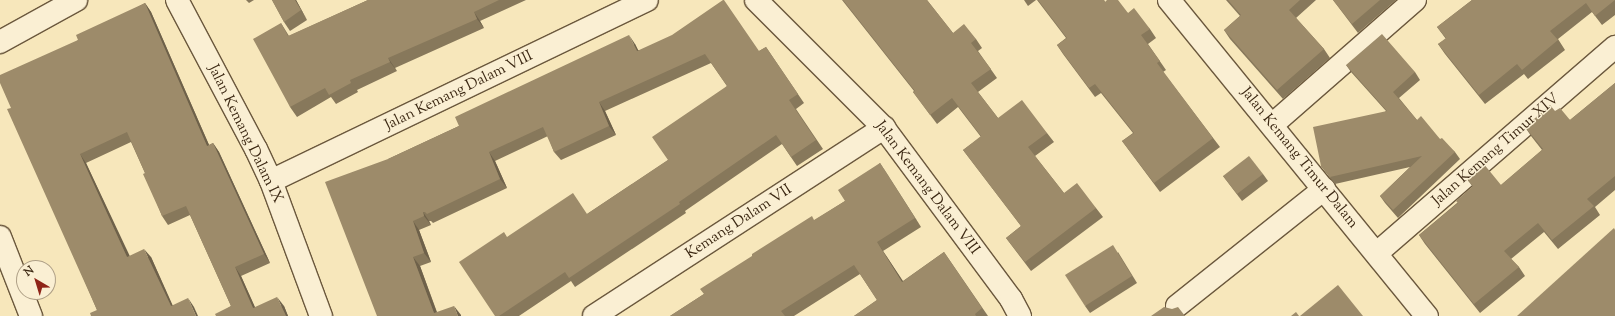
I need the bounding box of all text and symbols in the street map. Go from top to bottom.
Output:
street label: Jalan Kemang Dalam VIII [382,47,536,135]
street label: Jalan Kemang Dalam IX [204,62,286,206]
street label: Jalan Kemang Timur Dalam [1237,84,1361,232]
street label: Jalan Kemang Timur XIV [1429,90,1563,210]
street label: Jalan Kemang Dalam VIII [871,118,983,258]
street label: Kemang Dalam VII [682,181,796,263]
north arrow [16,260,56,300]
text: N [21,262,38,280]

